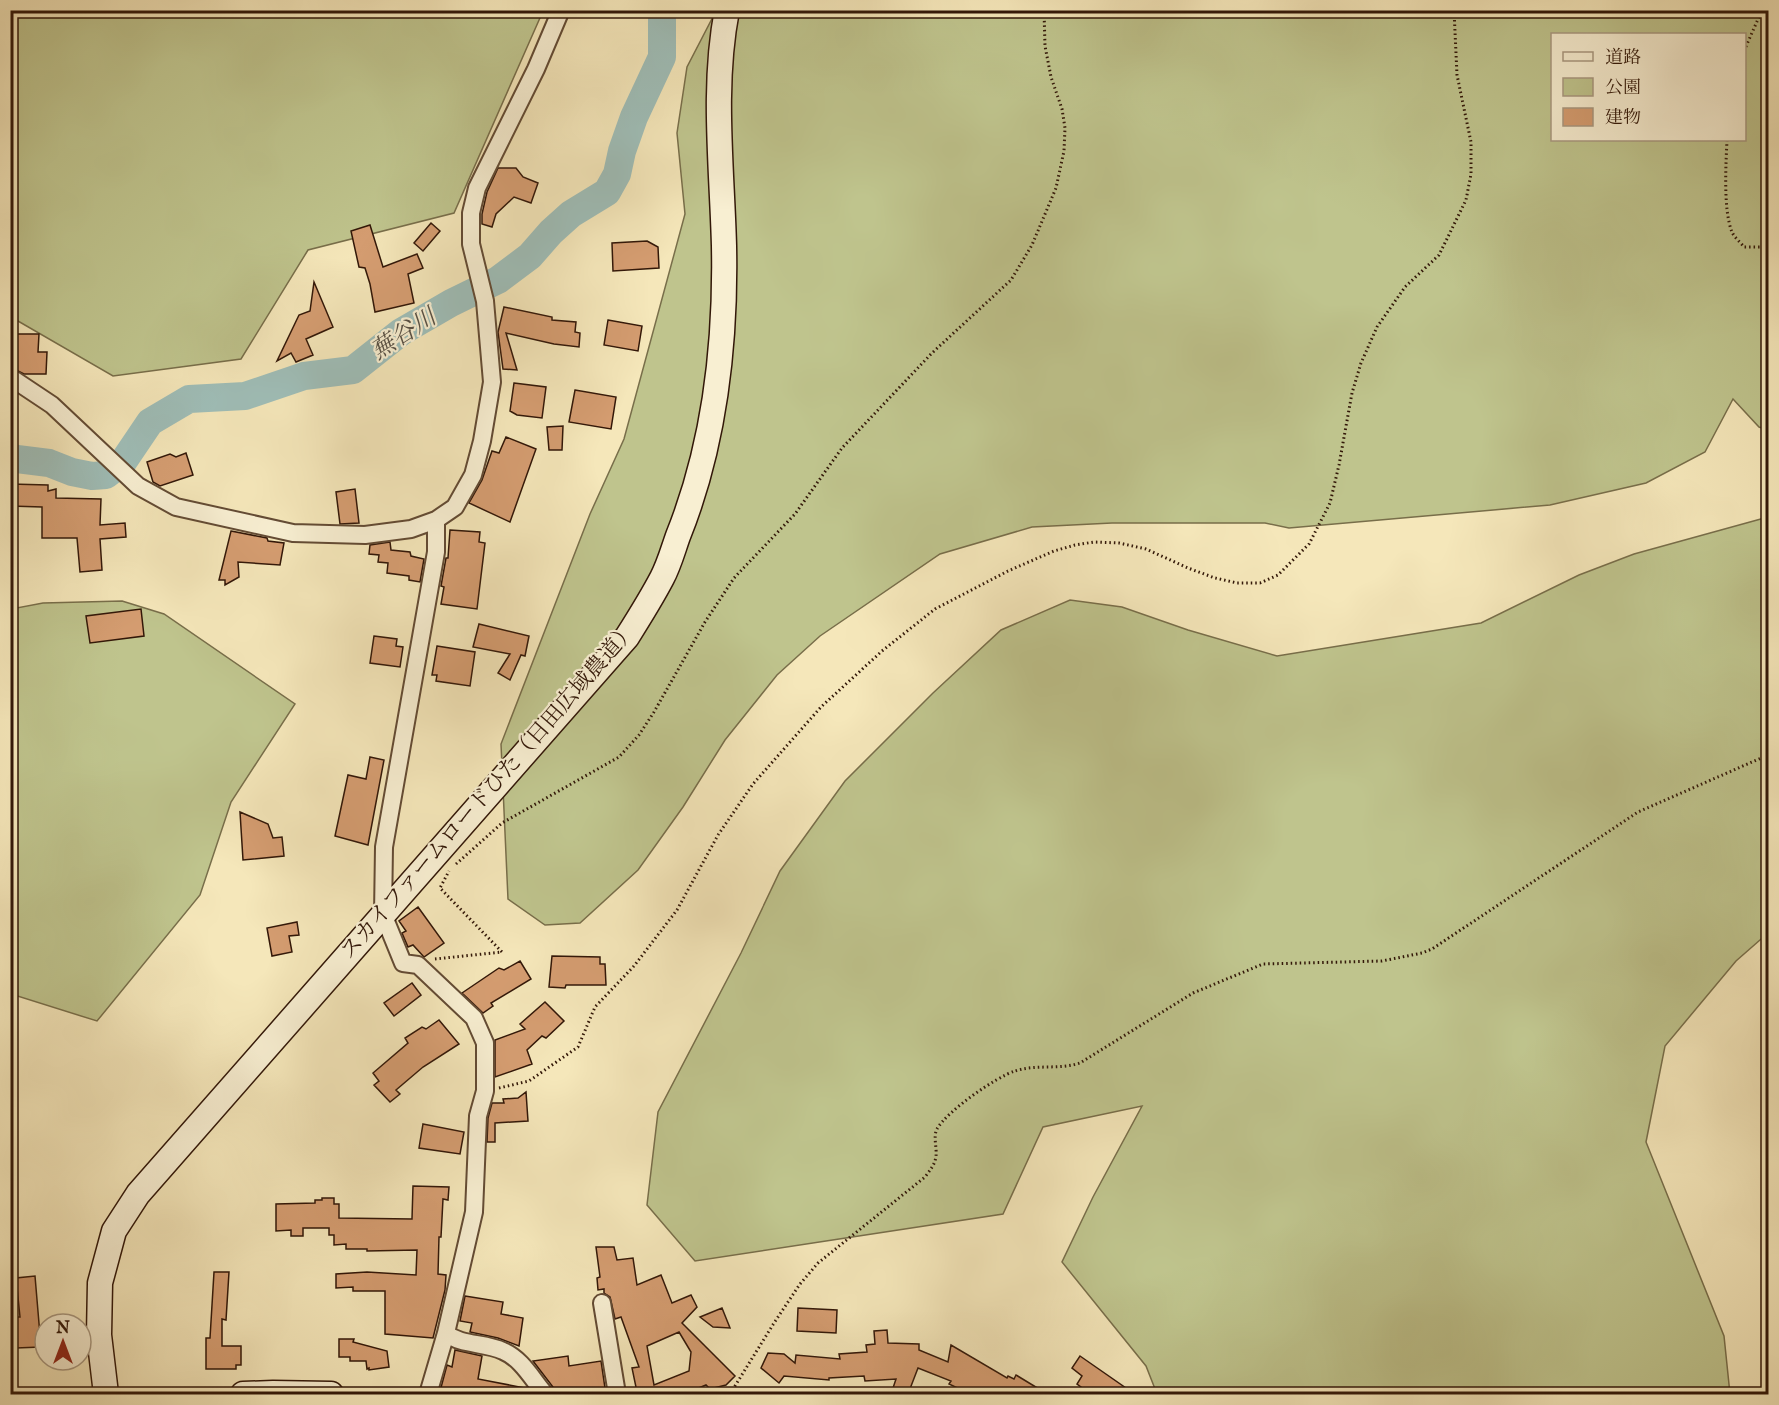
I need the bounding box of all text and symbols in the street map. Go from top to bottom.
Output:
legend [1551,33,1746,141]
text: 道路 [1605,47,1641,70]
text: 公園 [1605,77,1641,100]
text: 建物 [1605,107,1641,130]
water label: 蕪谷川 [365,301,445,368]
street label: スカイファームロードひた（日田広域農道） [335,616,643,966]
north arrow [33,1312,93,1372]
text: N [55,1319,70,1339]

